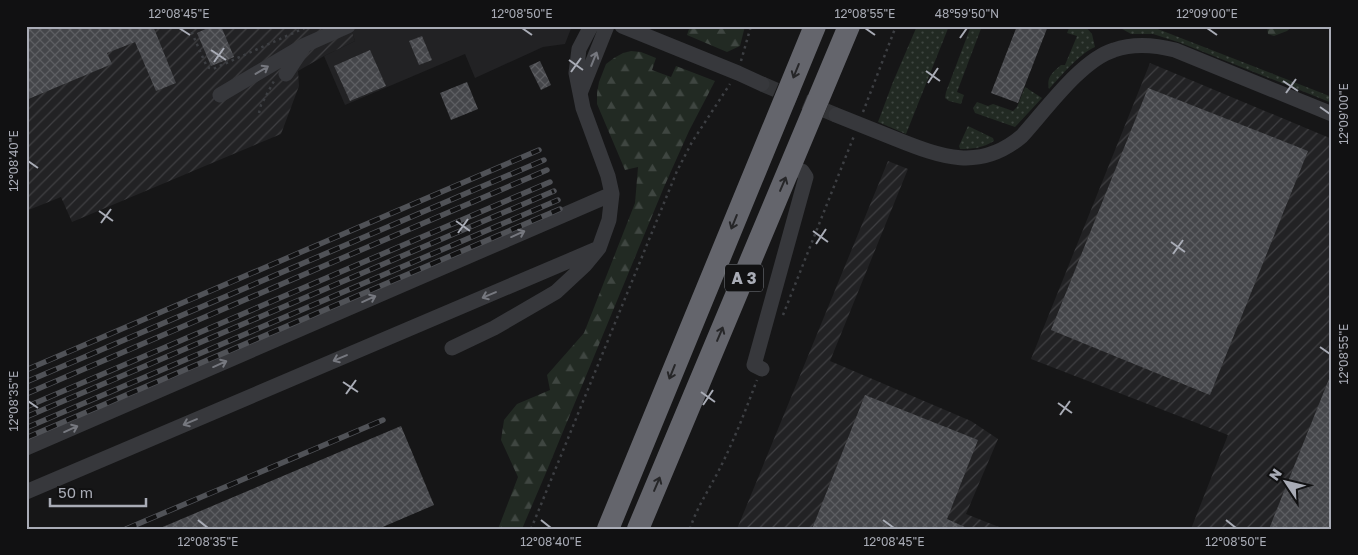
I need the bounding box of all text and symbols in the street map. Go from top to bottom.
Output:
text: 12°08'45"E [148,6,210,21]
text: 12°08'50"E [491,6,553,21]
text: 12°08'55"E [835,6,895,21]
text: 48°59'50"N [935,6,999,21]
text: 12°09'00"E [1176,6,1238,21]
one-way arrow [590,51,599,67]
one-way arrow [791,63,801,78]
one-way arrow [255,64,269,74]
text: 12°09'00"E [1336,83,1351,145]
text: 12°08'40"E [6,130,21,192]
one-way arrow [778,177,788,192]
one-way arrow [729,214,738,229]
one-way arrow [510,229,525,239]
road number: A 3 [725,264,763,292]
one-way arrow [482,290,497,300]
one-way arrow [361,294,376,304]
text: 12°08'55"E [1336,324,1351,384]
one-way arrow [716,327,725,342]
one-way arrow [333,354,348,364]
one-way arrow [212,359,227,369]
one-way arrow [667,364,677,379]
text: 12°08'35"E [6,371,21,431]
one-way arrow [183,419,198,428]
one-way arrow [63,423,78,433]
north arrow [1260,458,1310,508]
text: N [1265,465,1285,483]
scale bar [50,475,146,507]
one-way arrow [653,477,663,492]
text: 50 m [58,483,93,501]
text: 12°08'35"E [178,534,238,549]
text: 12°08'40"E [520,534,582,549]
text: 12°08'45"E [863,534,925,549]
text: 12°08'50"E [1205,534,1267,549]

